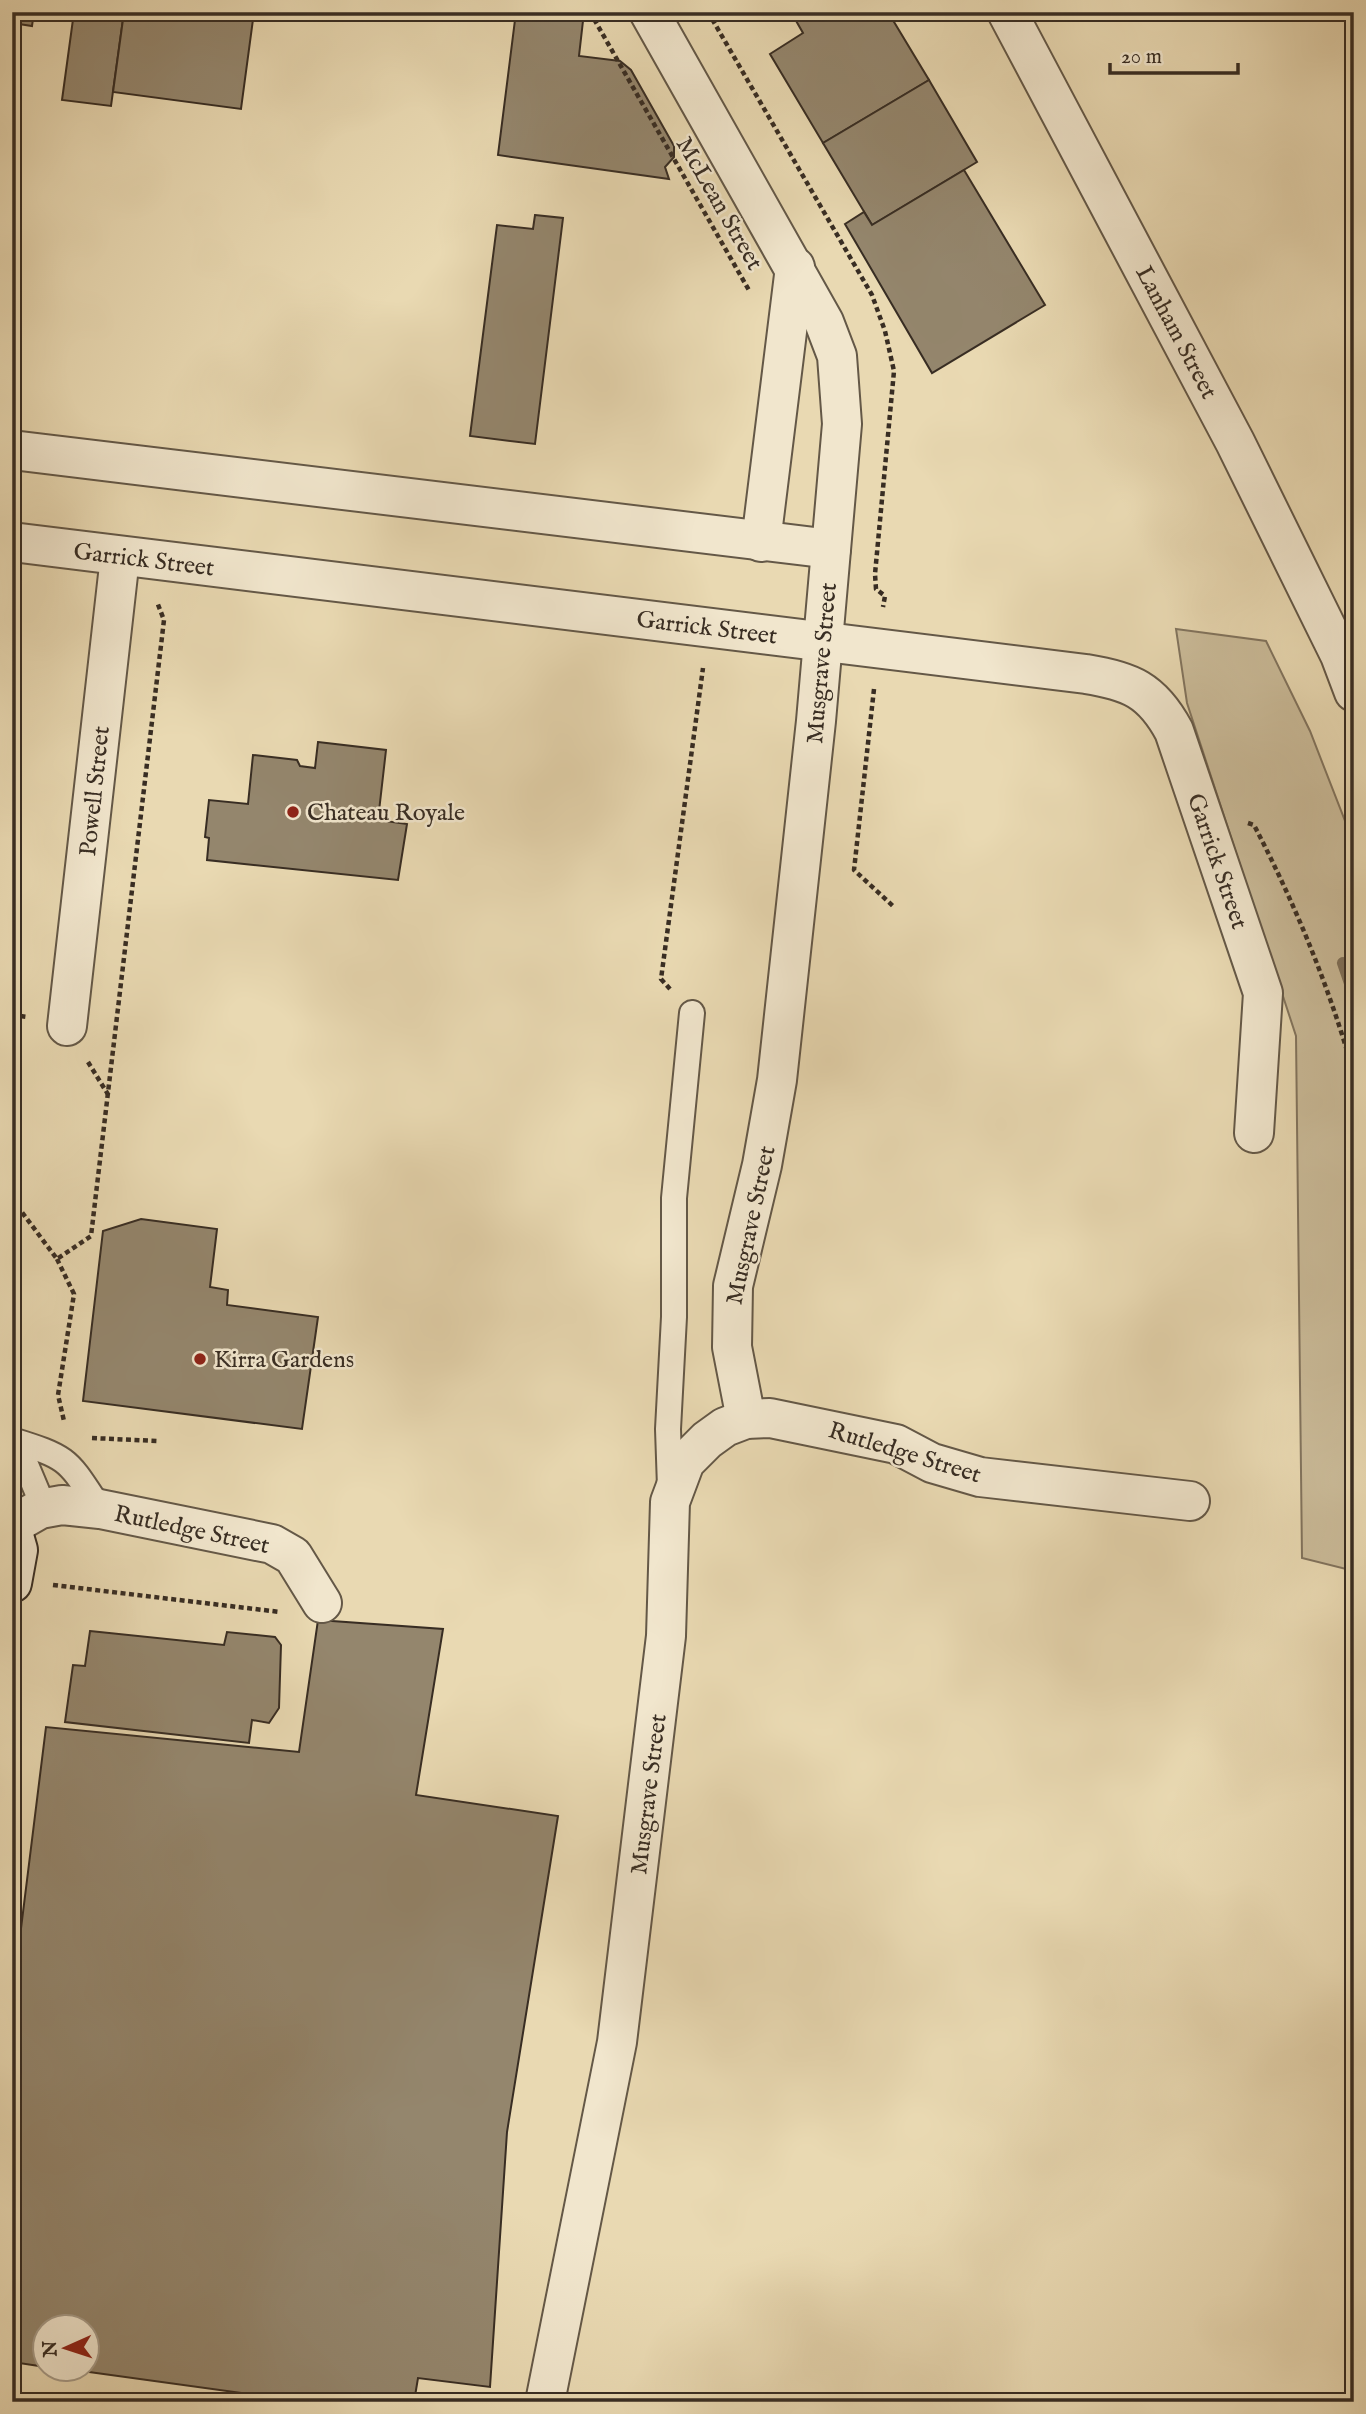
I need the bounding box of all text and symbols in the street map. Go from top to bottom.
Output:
scale bar [1110,32,1238,76]
text: 20 m [1121,44,1162,71]
street label: McLean Street [668,131,769,276]
street label: Lanham Street [1128,261,1224,405]
street label: Garrick Street [72,536,216,584]
street label: Musgrave Street [800,581,845,745]
street label: Garrick Street [635,604,779,652]
street label: Powell Street [73,724,118,858]
street label: Garrick Street [1179,790,1254,933]
place label: Chateau Royale [307,798,465,829]
marker: Chateau Royale [285,804,301,820]
street label: Musgrave Street [720,1143,783,1308]
place label: Kirra Gardens [214,1345,354,1376]
marker: Kirra Gardens [192,1351,208,1367]
street label: Rutledge Street [824,1416,985,1491]
street label: Rutledge Street [111,1499,272,1562]
street label: Musgrave Street [624,1712,675,1876]
north arrow [32,2312,102,2382]
text: N [39,2339,63,2359]

